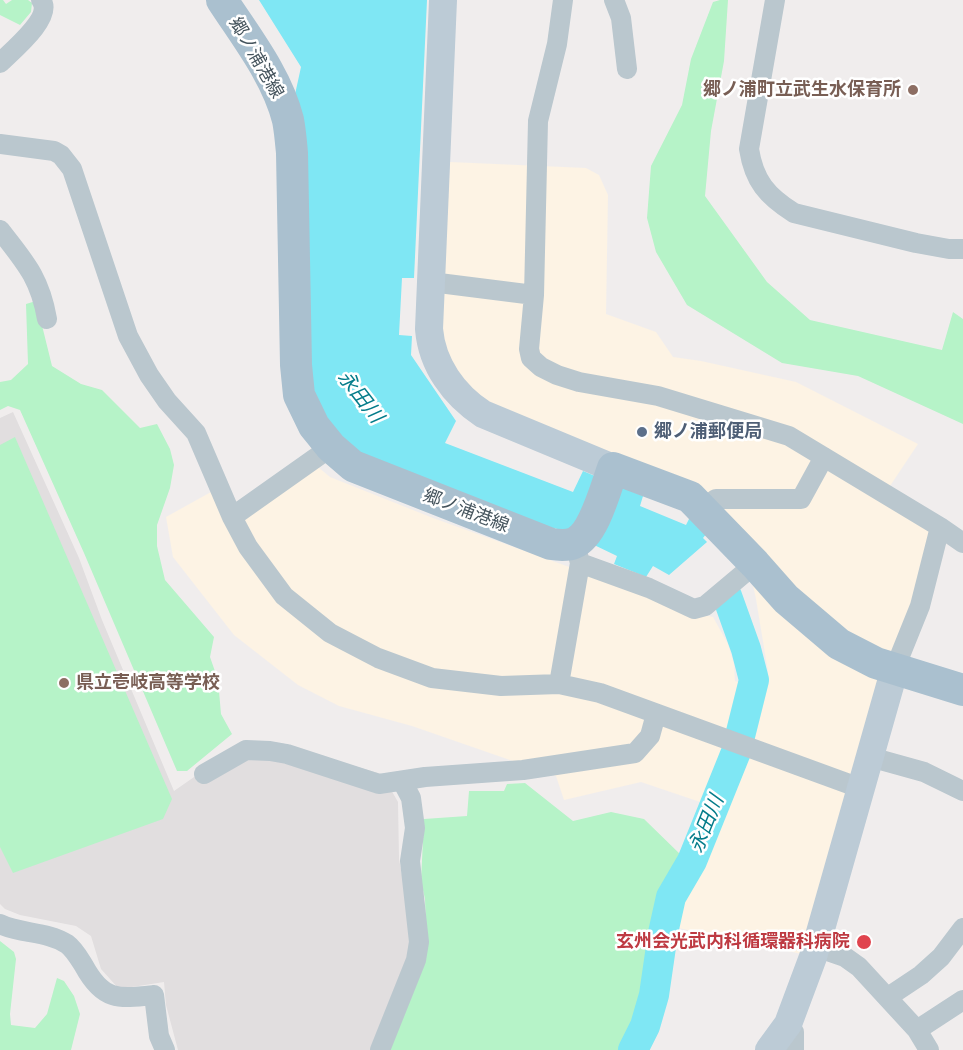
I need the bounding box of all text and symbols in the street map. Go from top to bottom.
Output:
street label: 郷ノ浦港線 [224,14,288,102]
place label: 郷ノ浦町立武生水保育所 [703,79,901,101]
marker: 郷ノ浦町立武生水保育所 [906,83,920,97]
water label: 永田川 [332,366,388,428]
place label: 郷ノ浦郵便局 [654,421,762,443]
marker: 郷ノ浦郵便局 [635,425,649,439]
street label: 郷ノ浦港線 [420,485,512,537]
place label: 県立壱岐高等学校 [76,672,220,694]
marker: 県立壱岐高等学校 [57,676,71,690]
water label: 永田川 [685,792,729,856]
place label: 玄州会光武内科循環器科病院 [616,931,850,953]
marker: 玄州会光武内科循環器科病院 [855,933,873,951]

